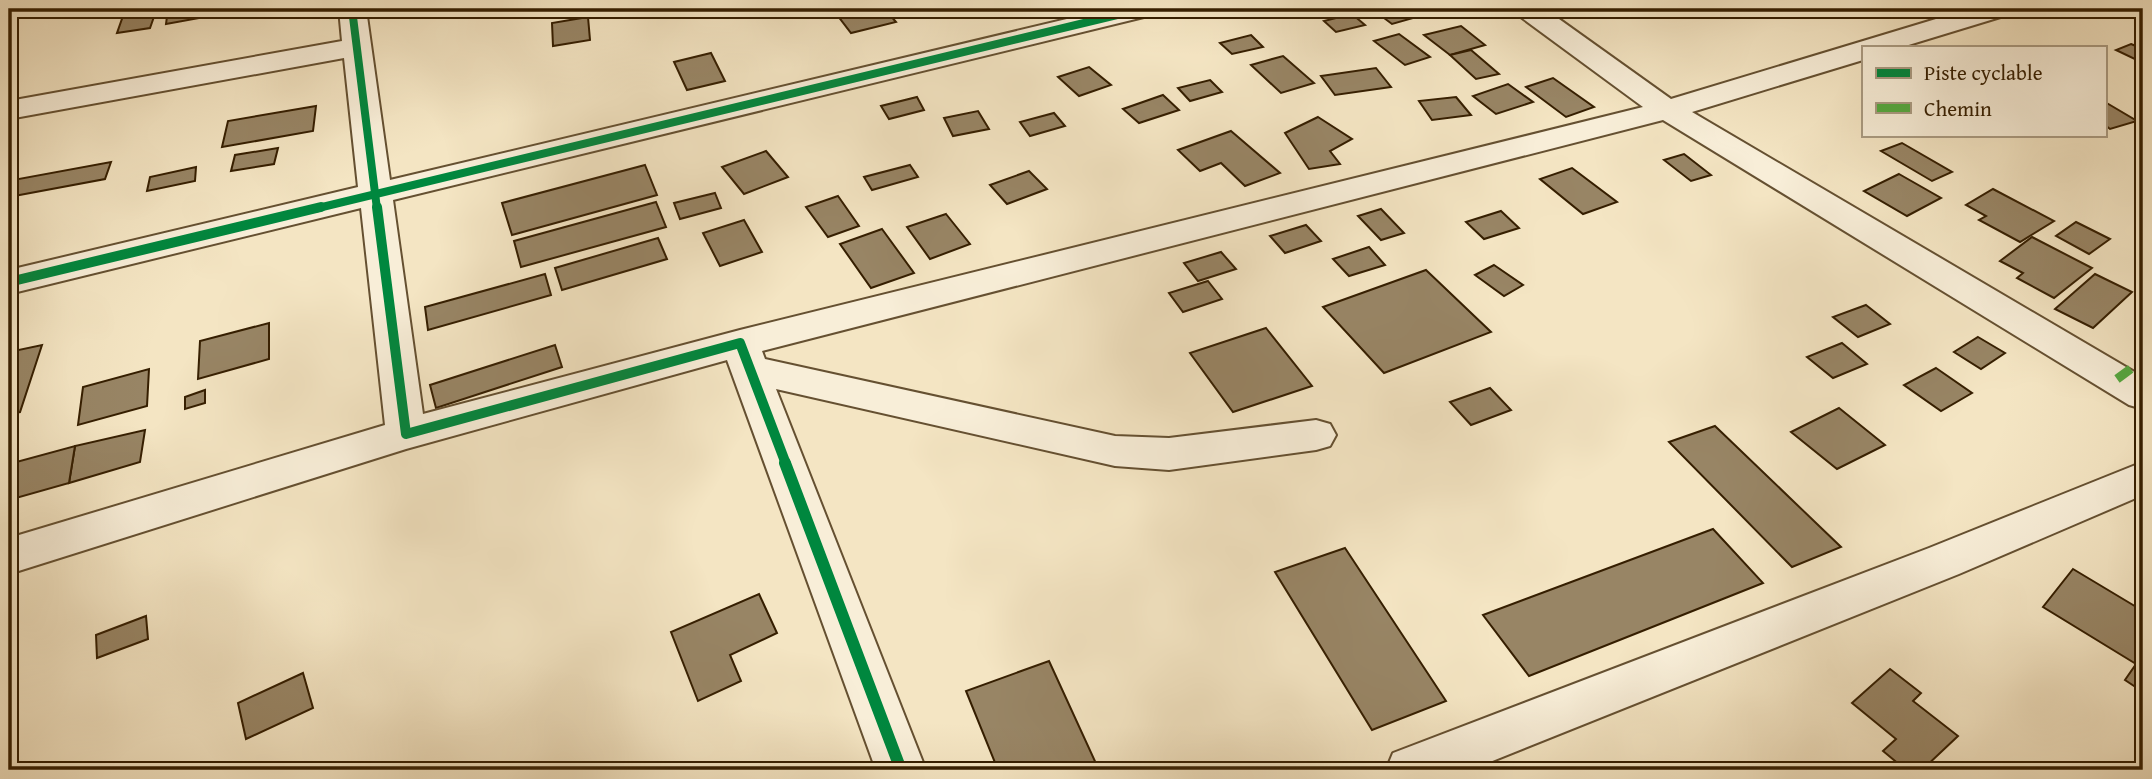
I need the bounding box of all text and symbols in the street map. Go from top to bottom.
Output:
legend [1862,46,2106,136]
text: Piste cyclable [1924,57,2043,88]
text: Chemin [1924,93,1992,124]

